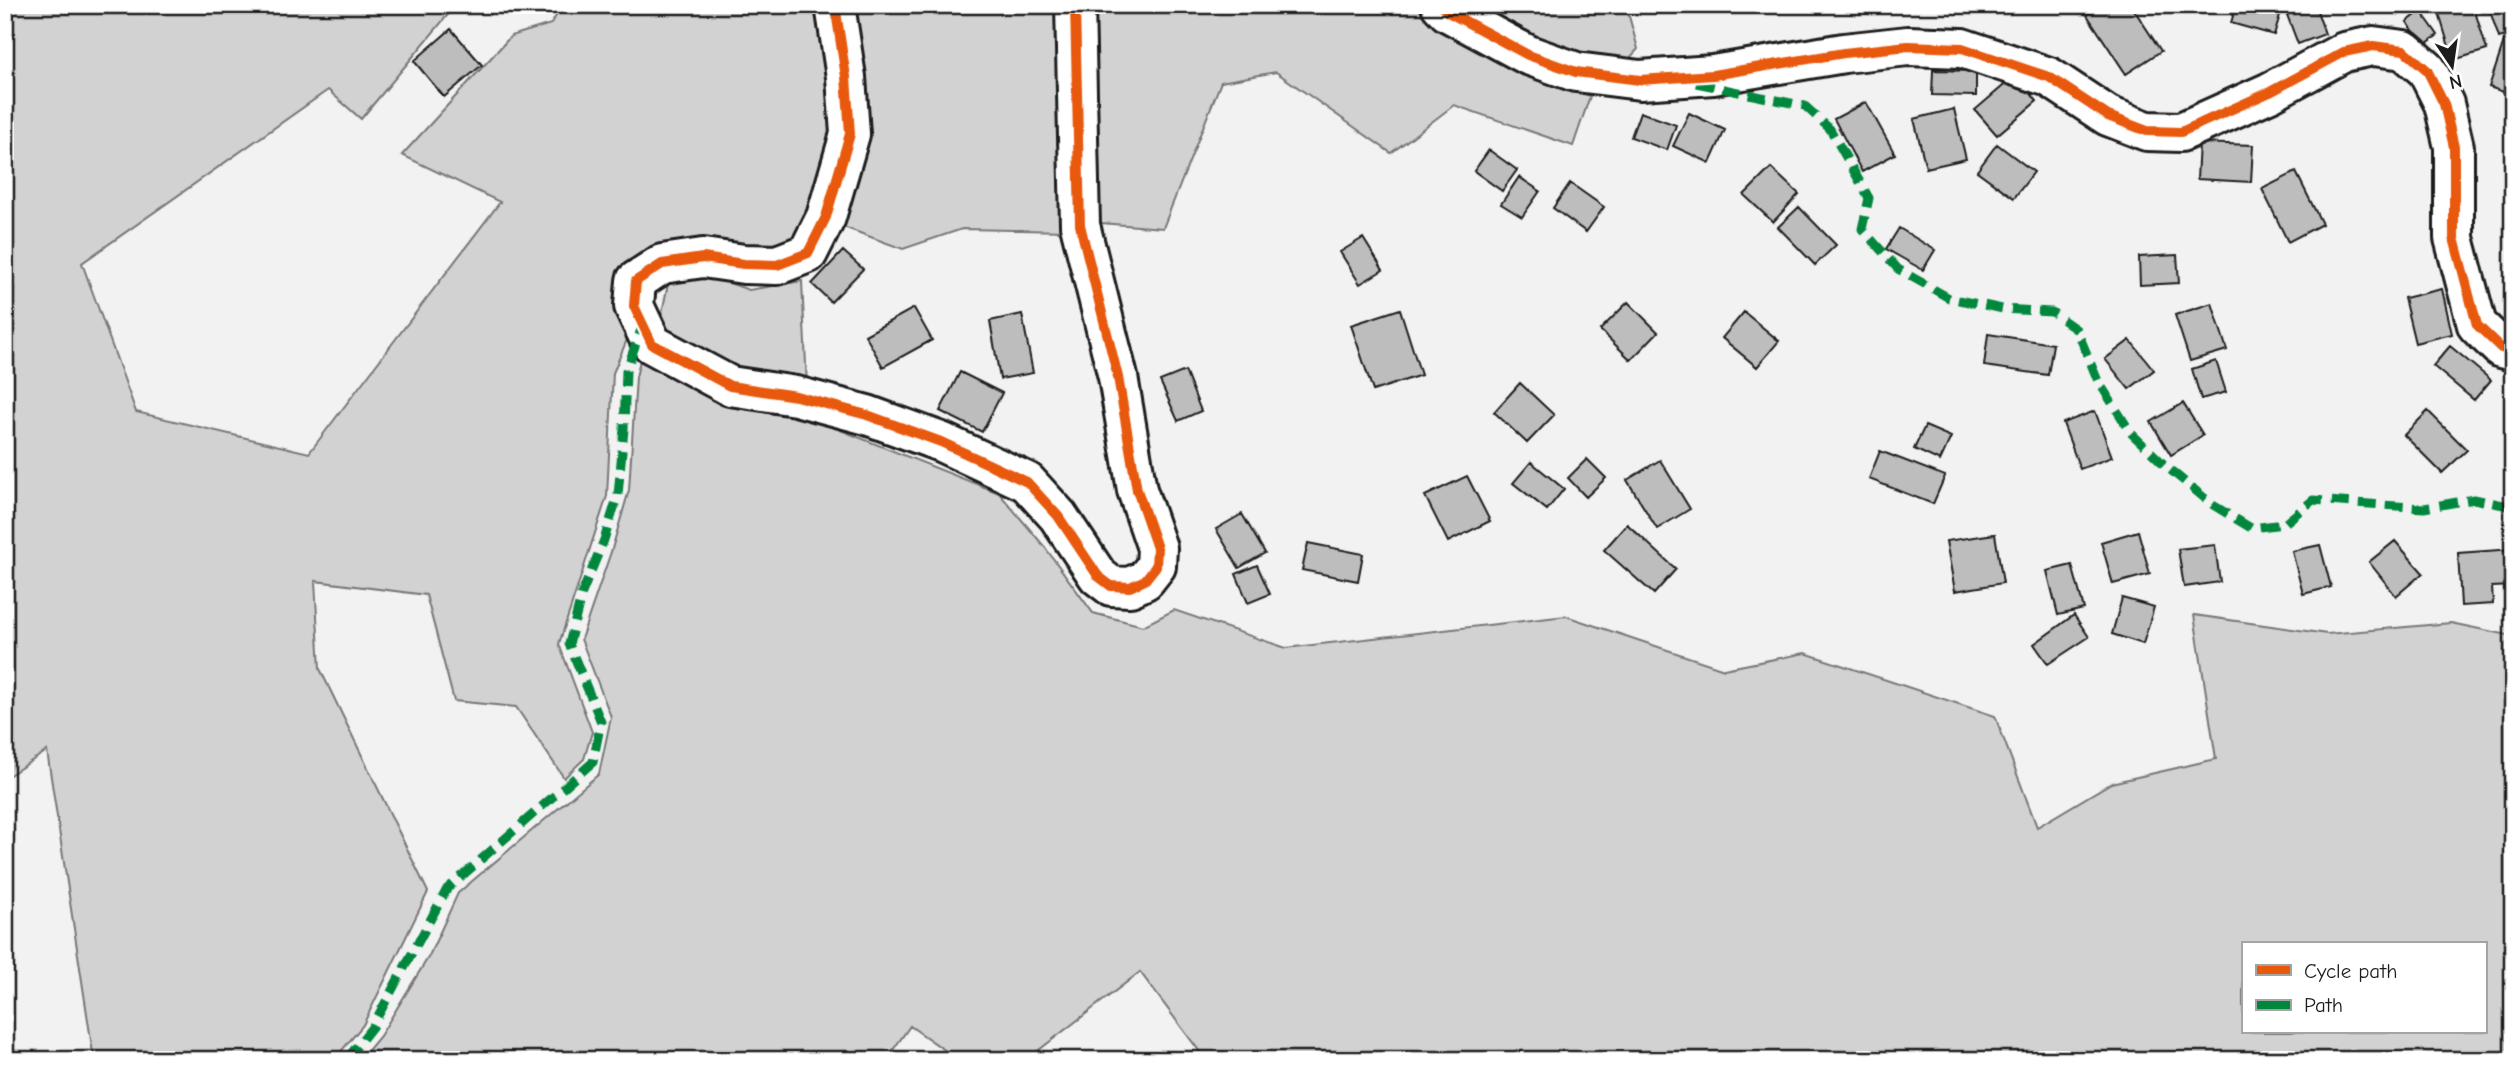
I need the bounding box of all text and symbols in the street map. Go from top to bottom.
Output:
north arrow [2416,32,2486,102]
text: N [2447,69,2464,94]
legend [2242,942,2486,1034]
text: Cycle path [2304,959,2397,983]
text: Path [2304,993,2343,1017]

